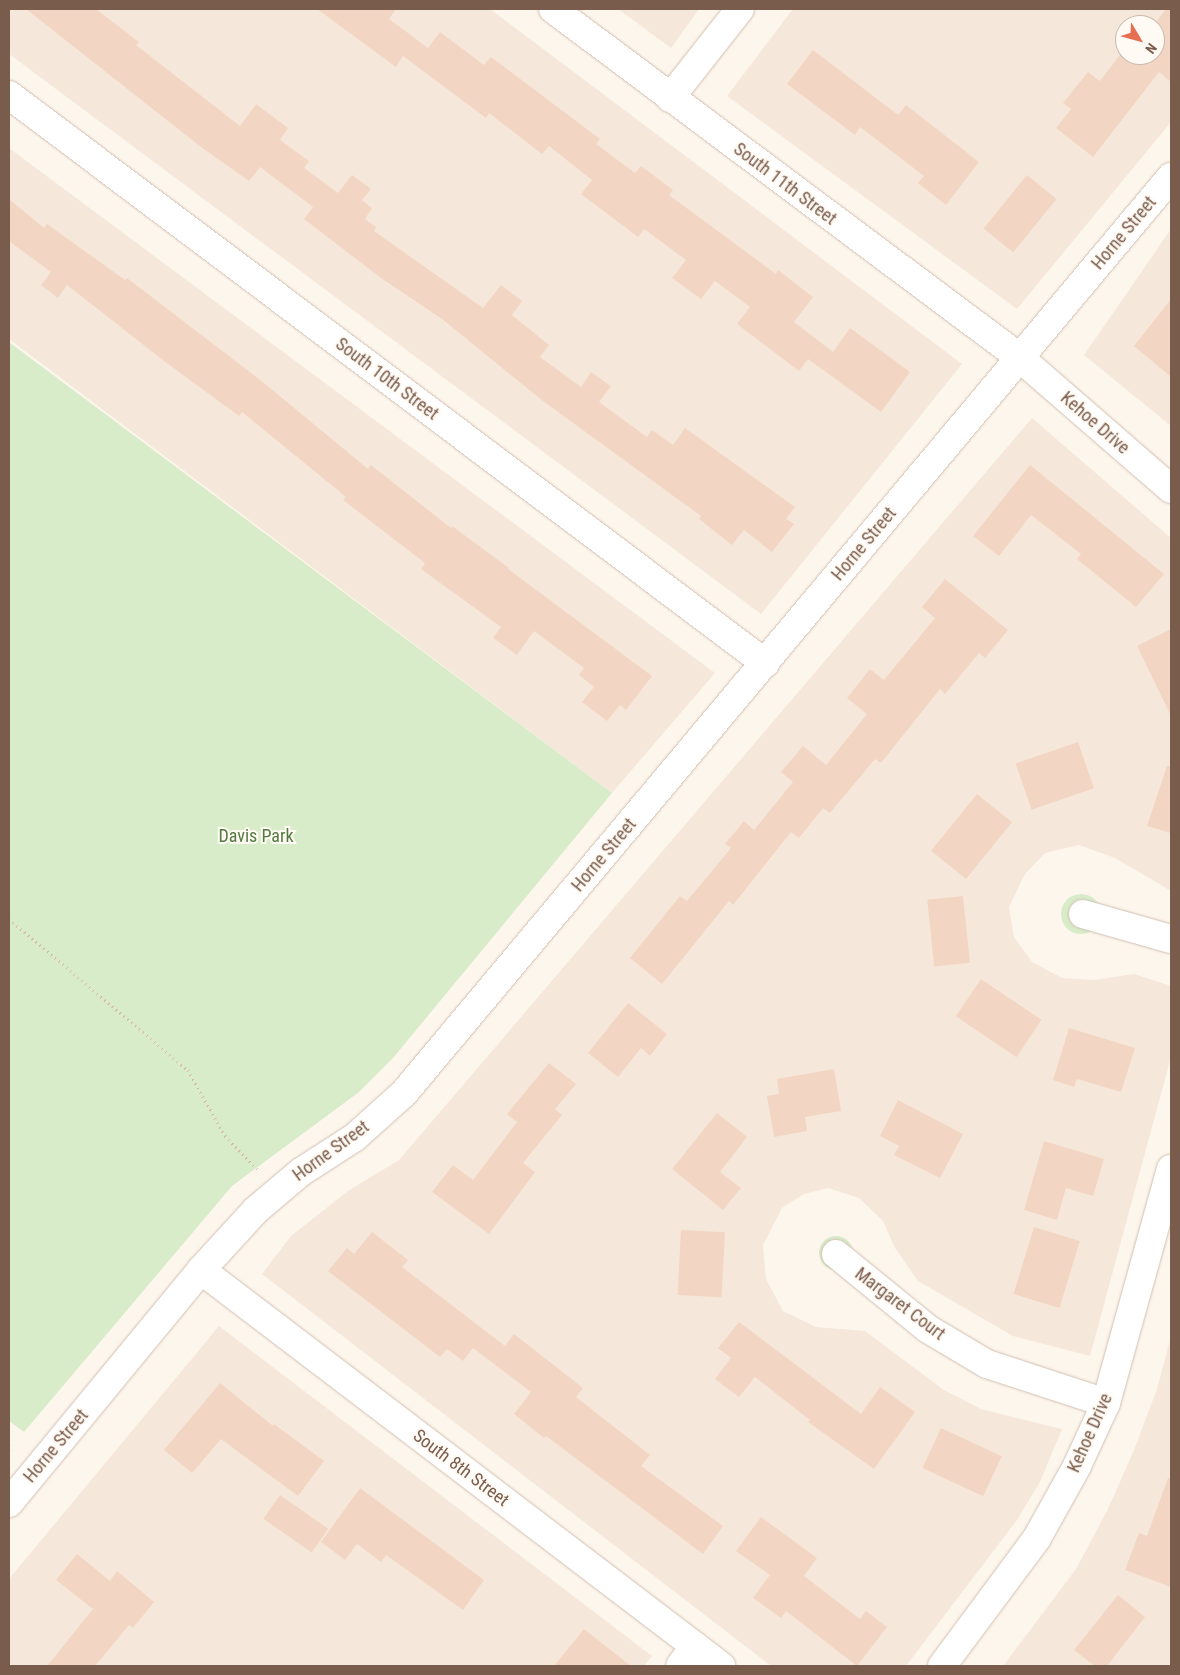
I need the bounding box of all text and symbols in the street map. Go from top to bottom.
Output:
north arrow [1115,15,1165,65]
text: N [1142,40,1160,57]
street label: South 11th Street [729,138,841,230]
street label: Horne Street [1087,192,1161,274]
street label: South 10th Street [331,333,443,425]
street label: Kehoe Drive [1056,387,1134,459]
street label: Horne Street [827,503,901,585]
street label: Horne Street [567,814,641,896]
park label: Davis Park [218,825,294,847]
street label: Horne Street [289,1116,373,1186]
street label: Margaret Court [851,1263,949,1345]
street label: Kehoe Drive [1063,1390,1117,1476]
street label: Horne Street [19,1405,93,1487]
street label: South 8th Street [409,1425,513,1511]

